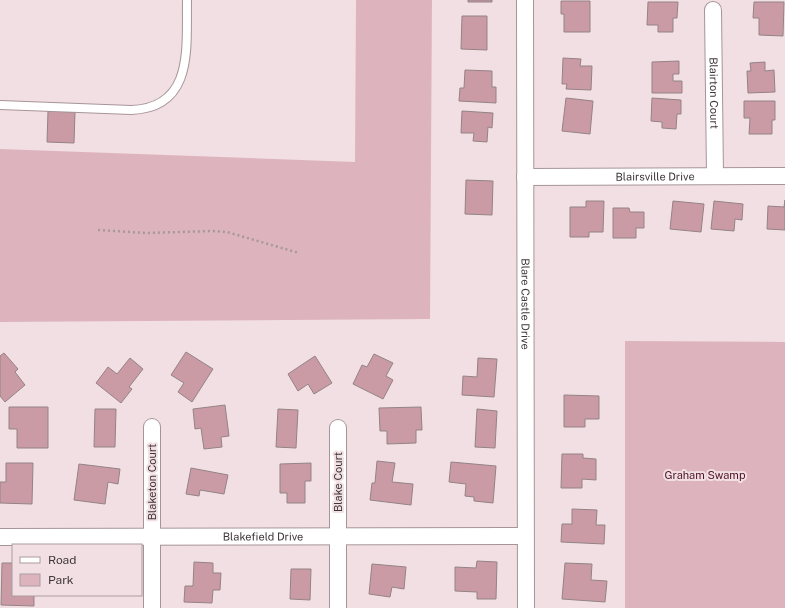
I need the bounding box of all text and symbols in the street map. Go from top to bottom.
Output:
street label: Blairton Court [708,57,720,129]
street label: Blairsville Drive [615,170,695,183]
street label: Blare Castle Drive [519,258,532,350]
street label: Blaketon Court [146,444,158,520]
street label: Blake Court [332,452,344,512]
park label: Graham Swamp [665,469,746,481]
street label: Blakefield Drive [223,530,303,543]
legend [12,544,142,596]
text: Road [48,553,76,567]
text: Park [48,573,74,587]

